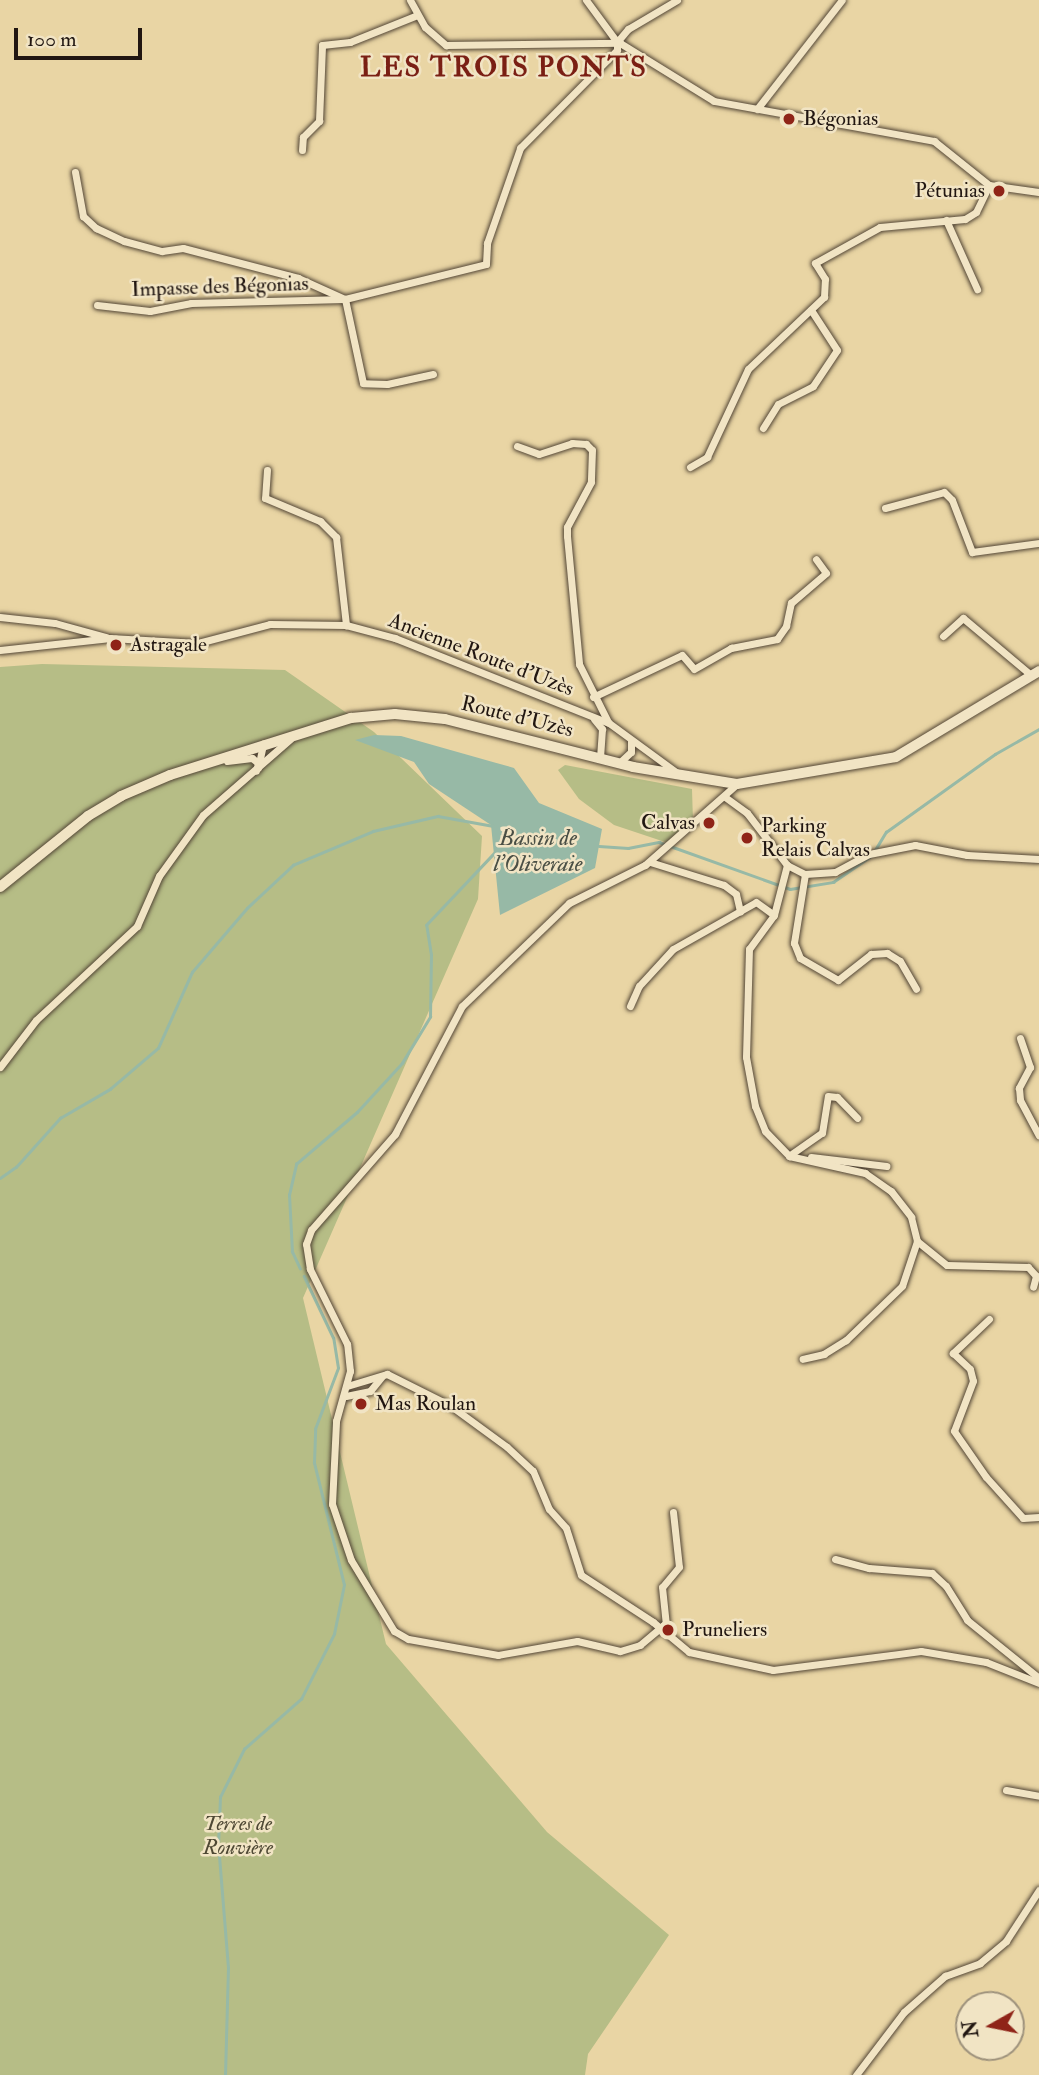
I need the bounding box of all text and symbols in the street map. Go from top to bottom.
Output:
scale bar [18,14,145,58]
text: 100 m [27,26,77,53]
district label: LES TROIS PONTS [362,51,646,85]
place label: Bégonias [803,106,878,132]
marker: Bégonias [781,111,797,127]
place label: Pétunias [915,178,985,204]
marker: Pétunias [991,183,1007,199]
street label: Impasse des Bégonias [131,271,309,303]
street label: Ancienne Route d'Uzès [385,608,577,702]
place label: Astragale [130,632,207,658]
marker: Astragale [108,637,124,653]
street label: Route d'Uzès [458,691,576,743]
place label: Calvas [641,810,695,836]
place label: Parking Relais Calvas [761,813,870,863]
marker: Calvas [701,815,717,831]
water label: Bassin de l'Oliveraie [494,824,582,878]
marker: Parking Relais Calvas [739,830,755,846]
place label: Mas Roulan [375,1391,476,1417]
marker: Mas Roulan [353,1396,369,1412]
place label: Pruneliers [682,1617,767,1643]
marker: Pruneliers [660,1622,676,1638]
park label: Terres de Rouvière [203,1811,273,1861]
north arrow [955,1991,1025,2061]
text: N [958,2019,984,2039]

